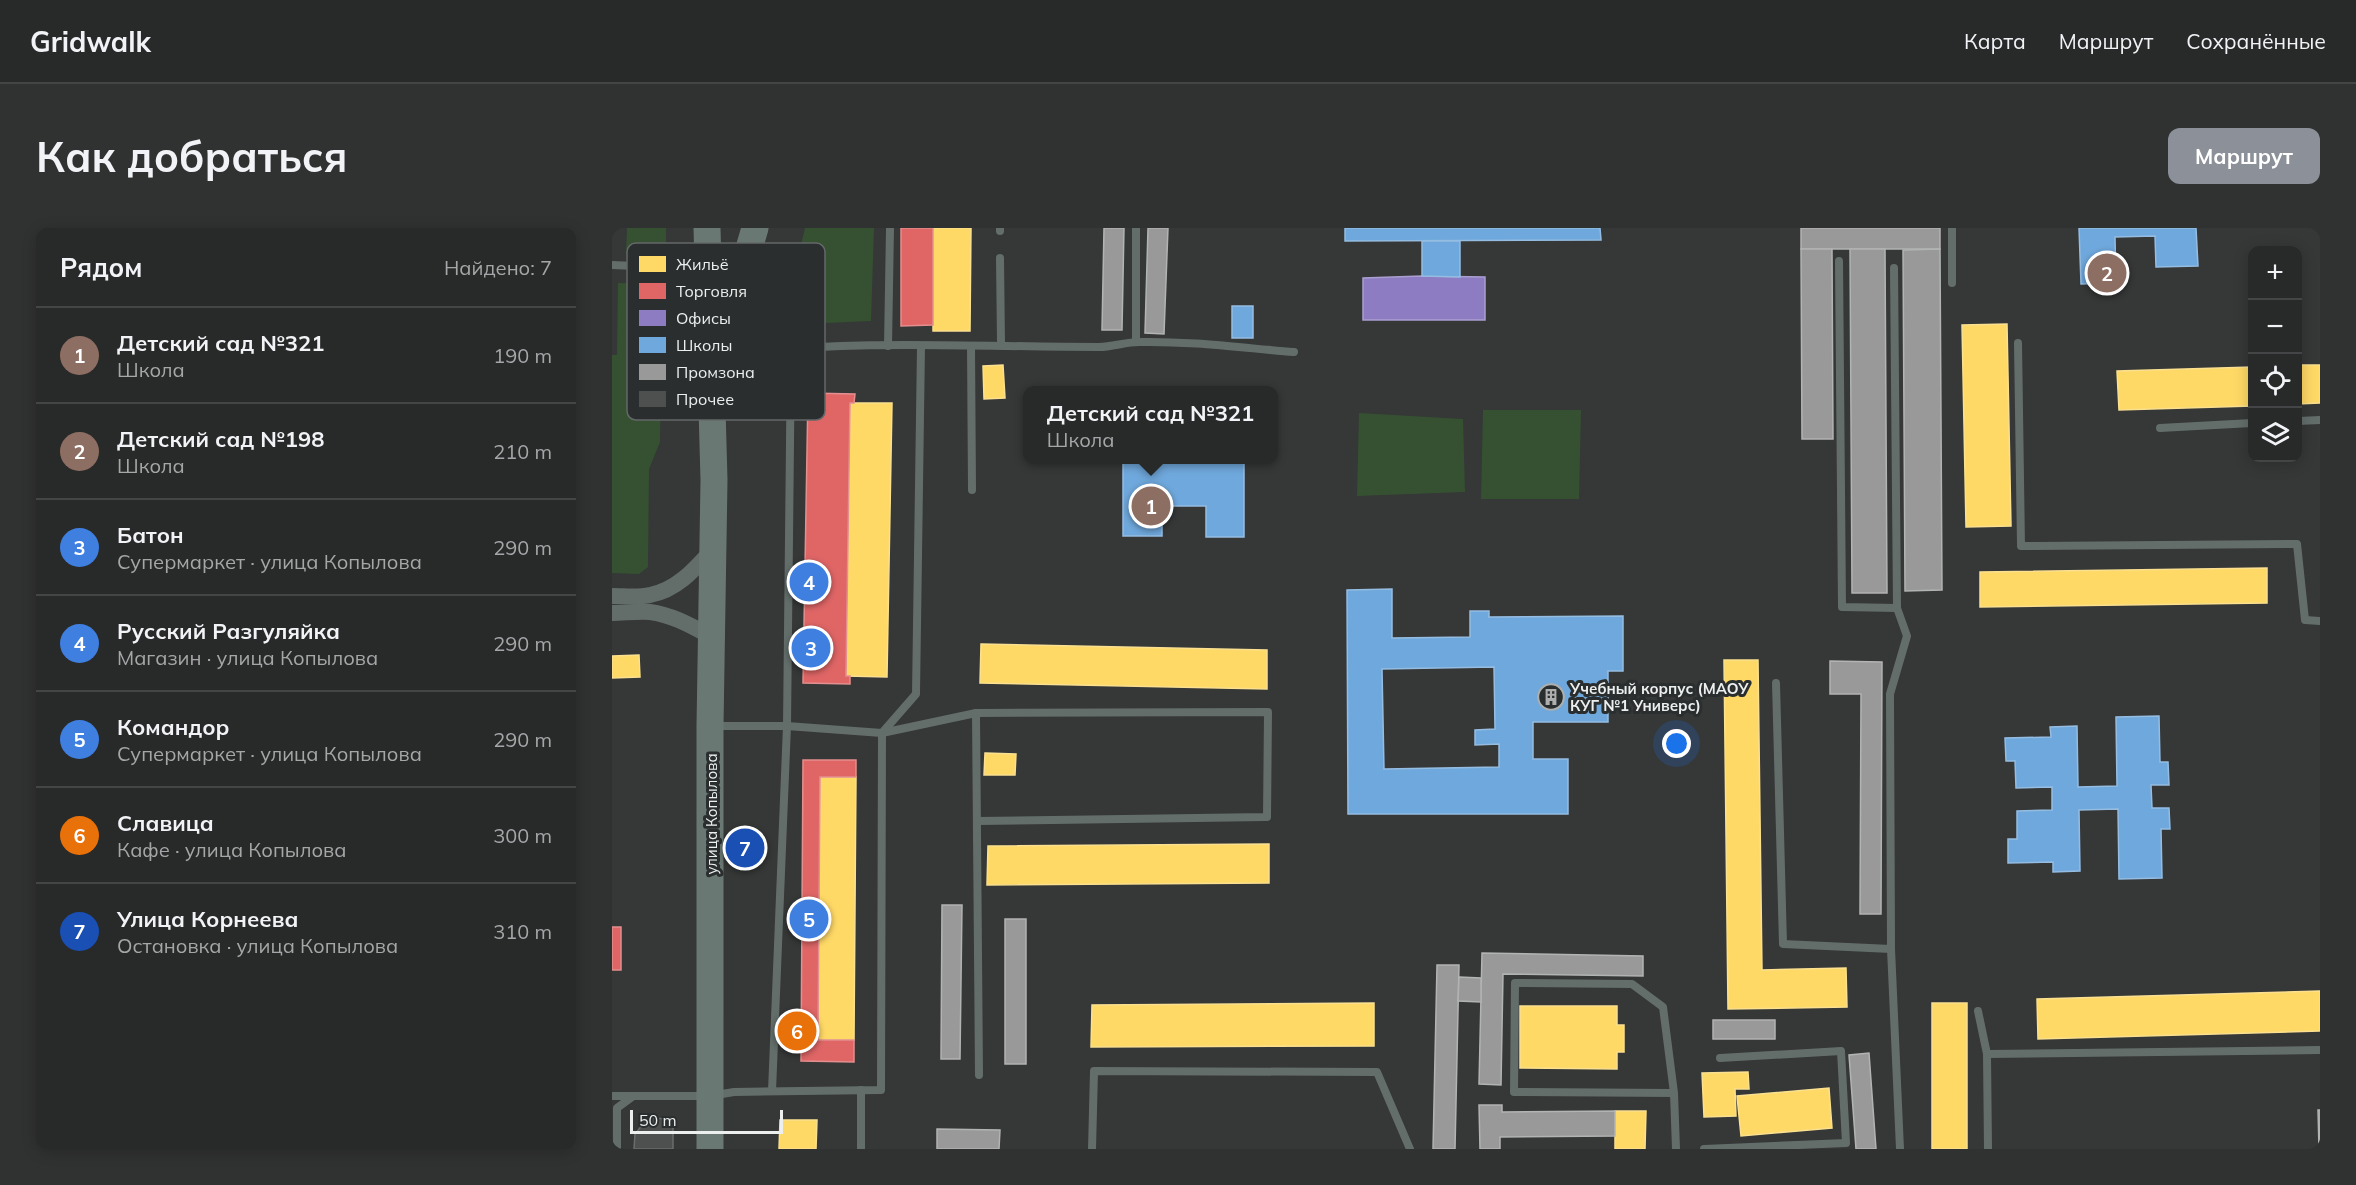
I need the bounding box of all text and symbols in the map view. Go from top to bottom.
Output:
text: Gridwalk [30,24,151,59]
text: Карта [1964,28,2026,54]
text: Маршрут [2059,28,2153,54]
text: Сохранённые [2186,28,2326,54]
button: Маршрут [2168,128,2320,184]
text: Как добраться [36,130,348,183]
legend [627,243,825,420]
map controls [2248,246,2302,462]
button: + [2248,246,2302,300]
pin: 2 [2088,250,2126,296]
text: Рядом [60,251,143,284]
text: Жильё [676,254,729,274]
text: Найдено: 7 [444,255,552,280]
text: Торговля [676,281,747,301]
button: − [2248,300,2302,354]
text: Офисы [676,308,731,328]
text: Детский сад №321 [117,329,324,357]
text: Школы [676,335,732,355]
text: 1 [74,343,86,368]
text: 190 m [493,343,552,368]
button: locate [2248,354,2302,408]
text: Школа [117,357,185,382]
text: Промзона [676,362,755,382]
popup [1023,386,1278,464]
text: Прочее [676,389,734,409]
text: Детский сад №321 [1047,399,1254,427]
button: layers [2248,408,2302,462]
text: Детский сад №198 [117,425,324,453]
text: Школа [1047,427,1115,452]
text: 2 [74,439,86,464]
text: 210 m [493,439,552,464]
text: Школа [117,453,185,478]
pin: 1 [1132,484,1170,528]
text: Батон [117,521,184,549]
text: 3 [74,535,86,560]
text: 290 m [493,535,552,560]
text: Супермаркет · улица Копылова [117,549,422,574]
pin: 4 [790,560,828,604]
text: Русский Разгуляйка [117,617,340,645]
pin: 3 [792,626,830,670]
text: 4 [74,631,86,656]
text: 290 m [493,631,552,656]
text: Магазин · улица Копылова [117,645,378,670]
place label: Учебный корпус (МАОУ КУГ №1 Универс) [1569,679,1749,715]
building icon: Учебный корпус (МАОУ КУГ №1 Универс) [1536,682,1566,712]
text: Командор [117,713,229,741]
text: 5 [74,727,86,752]
text: 290 m [493,727,552,752]
your location [1662,729,1691,758]
text: Супермаркет · улица Копылова [117,741,422,766]
street label: улица Копылова [702,753,721,875]
text: Славица [117,809,214,837]
text: 6 [74,823,86,848]
text: 300 m [493,823,552,848]
pin: 7 [726,826,764,870]
text: Кафе · улица Копылова [117,837,346,862]
pin: 5 [790,896,828,942]
text: Улица Корнеева [117,905,298,933]
text: 7 [74,919,86,944]
text: 310 m [493,919,552,944]
text: Остановка · улица Копылова [117,933,398,958]
pin: 6 [778,1008,816,1054]
scale bar [630,1107,783,1134]
text: 50 m [639,1110,676,1130]

